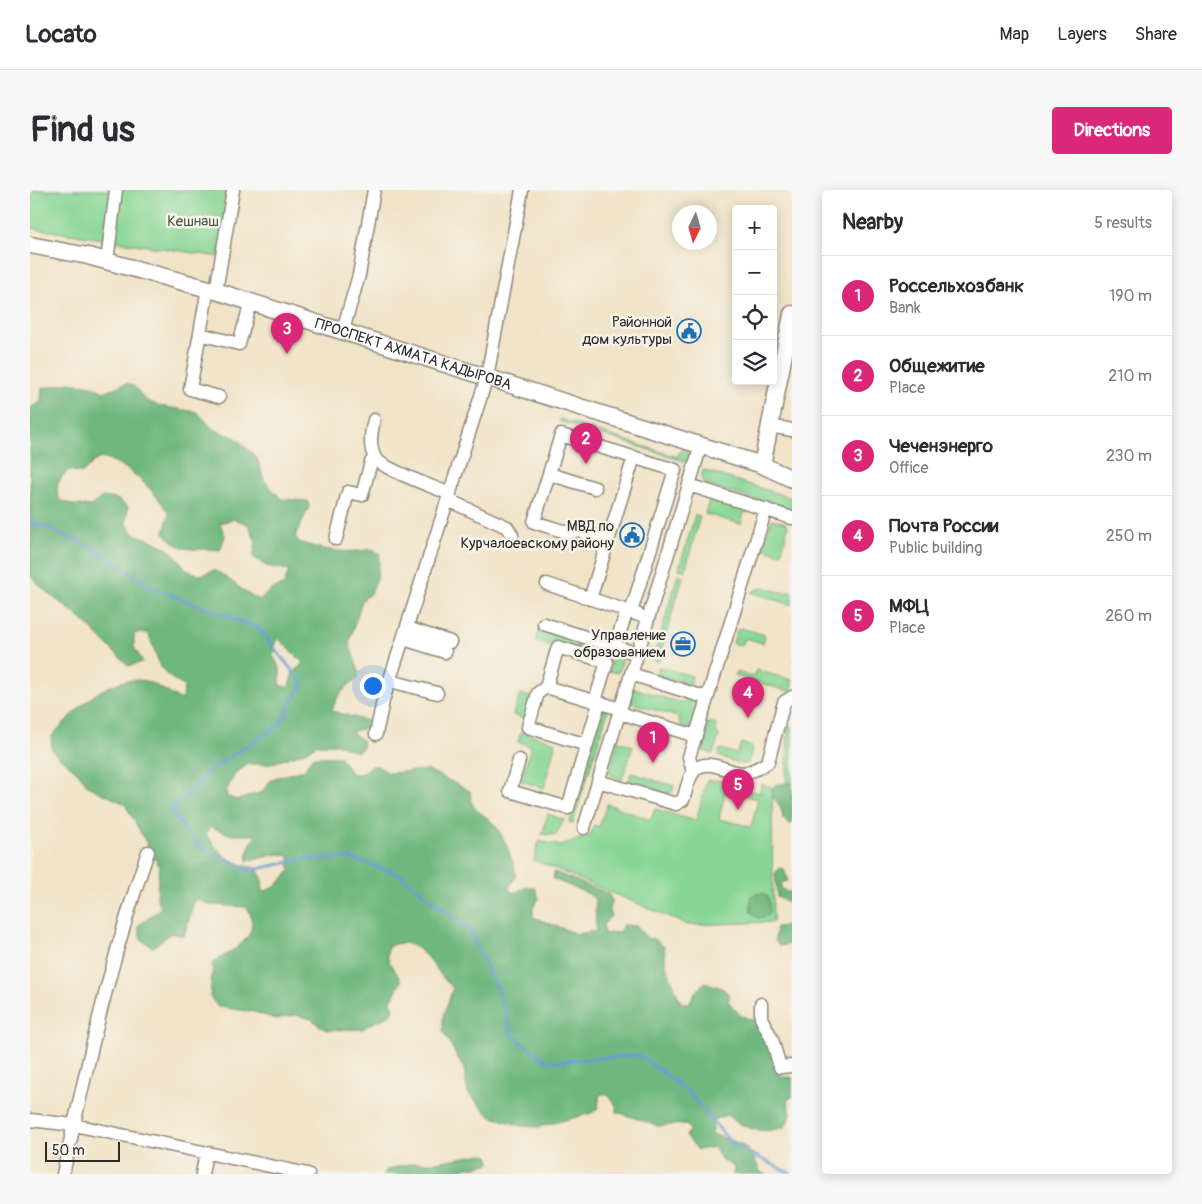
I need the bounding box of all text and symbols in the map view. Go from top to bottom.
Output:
text: Locato [25,20,97,49]
text: Map [1000,23,1029,46]
text: Layers [1057,23,1107,46]
text: Share [1135,23,1177,46]
button: Directions [1052,107,1172,154]
text: Find us [30,108,135,152]
north arrow [672,205,717,250]
map controls [732,205,777,385]
button: + [732,205,777,250]
text: Nearby [842,209,903,236]
park label: Кешнаш [167,212,219,231]
text: 5 results [1094,213,1152,233]
button: − [732,250,777,295]
text: Россельхозбанк [889,274,1024,298]
text: 1 [855,286,861,306]
text: 190 m [1109,286,1152,306]
button: locate [732,295,777,340]
text: Bank [889,298,921,318]
pin: 3 [271,313,303,354]
place label: Районной дом культуры [582,313,672,349]
street label: ПРОСПЕКТ АХМАТА КАДЫРОВА [313,314,515,394]
public building icon: Районной дом культуры [676,318,702,344]
button: layers [732,340,777,385]
text: Общежитие [889,354,985,378]
text: 2 [854,366,862,386]
text: 210 m [1108,366,1152,386]
text: Place [889,378,925,398]
pin: 2 [570,423,602,464]
text: Чеченэнерго [889,434,993,458]
text: 3 [854,446,862,466]
text: 230 m [1106,446,1152,466]
text: Office [889,458,929,478]
text: Почта России [889,514,999,538]
place label: МВД по Курчалоевскому району [460,517,615,553]
public building icon: МВД по Курчалоевскому району [619,522,645,548]
text: 4 [853,526,863,546]
text: 250 m [1106,526,1152,546]
text: Public building [889,538,982,558]
text: МФЦ [889,594,929,618]
text: 5 [854,606,862,626]
text: 260 m [1105,606,1152,626]
text: Place [889,618,925,638]
place label: Управление образованием [574,626,667,662]
office icon: Управление образованием [670,631,696,657]
your location [360,673,386,699]
pin: 4 [732,677,764,718]
pin: 1 [637,722,669,763]
pin: 5 [722,769,754,810]
scale bar [45,1139,120,1162]
text: 50 m [52,1142,85,1159]

